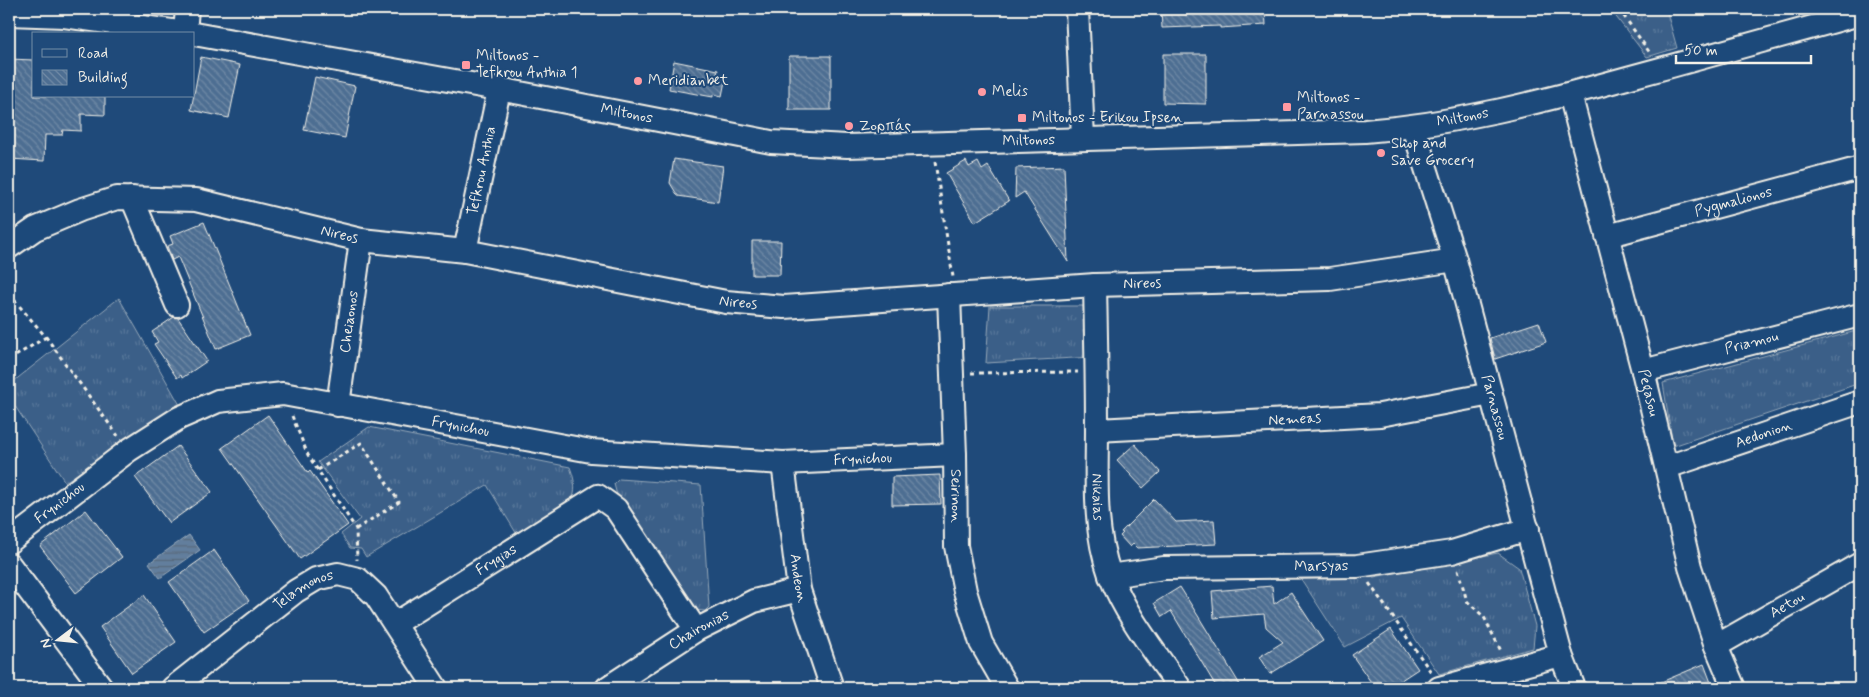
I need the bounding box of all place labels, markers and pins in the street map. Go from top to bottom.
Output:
place label: Miltonos - Tefkrou Anthia 1 [476,46,577,83]
marker: Miltonos - Tefkrou Anthia 1 [460,59,472,71]
place label: Meridianbet [648,71,729,91]
marker: Meridianbet [632,75,644,87]
place label: Melis [992,82,1028,102]
marker: Melis [976,86,988,98]
place label: Miltonos - Parnassou [1297,88,1364,125]
marker: Miltonos - Parnassou [1281,101,1293,113]
place label: Miltonos - Erikou Ipsen [1032,108,1183,128]
marker: Miltonos - Erikou Ipsen [1016,112,1028,124]
place label: Ζορπάς [859,116,911,136]
marker: Ζορπάς [843,120,855,132]
place label: Shop and Save Grocery [1391,134,1474,171]
marker: Shop and Save Grocery [1375,147,1387,159]

